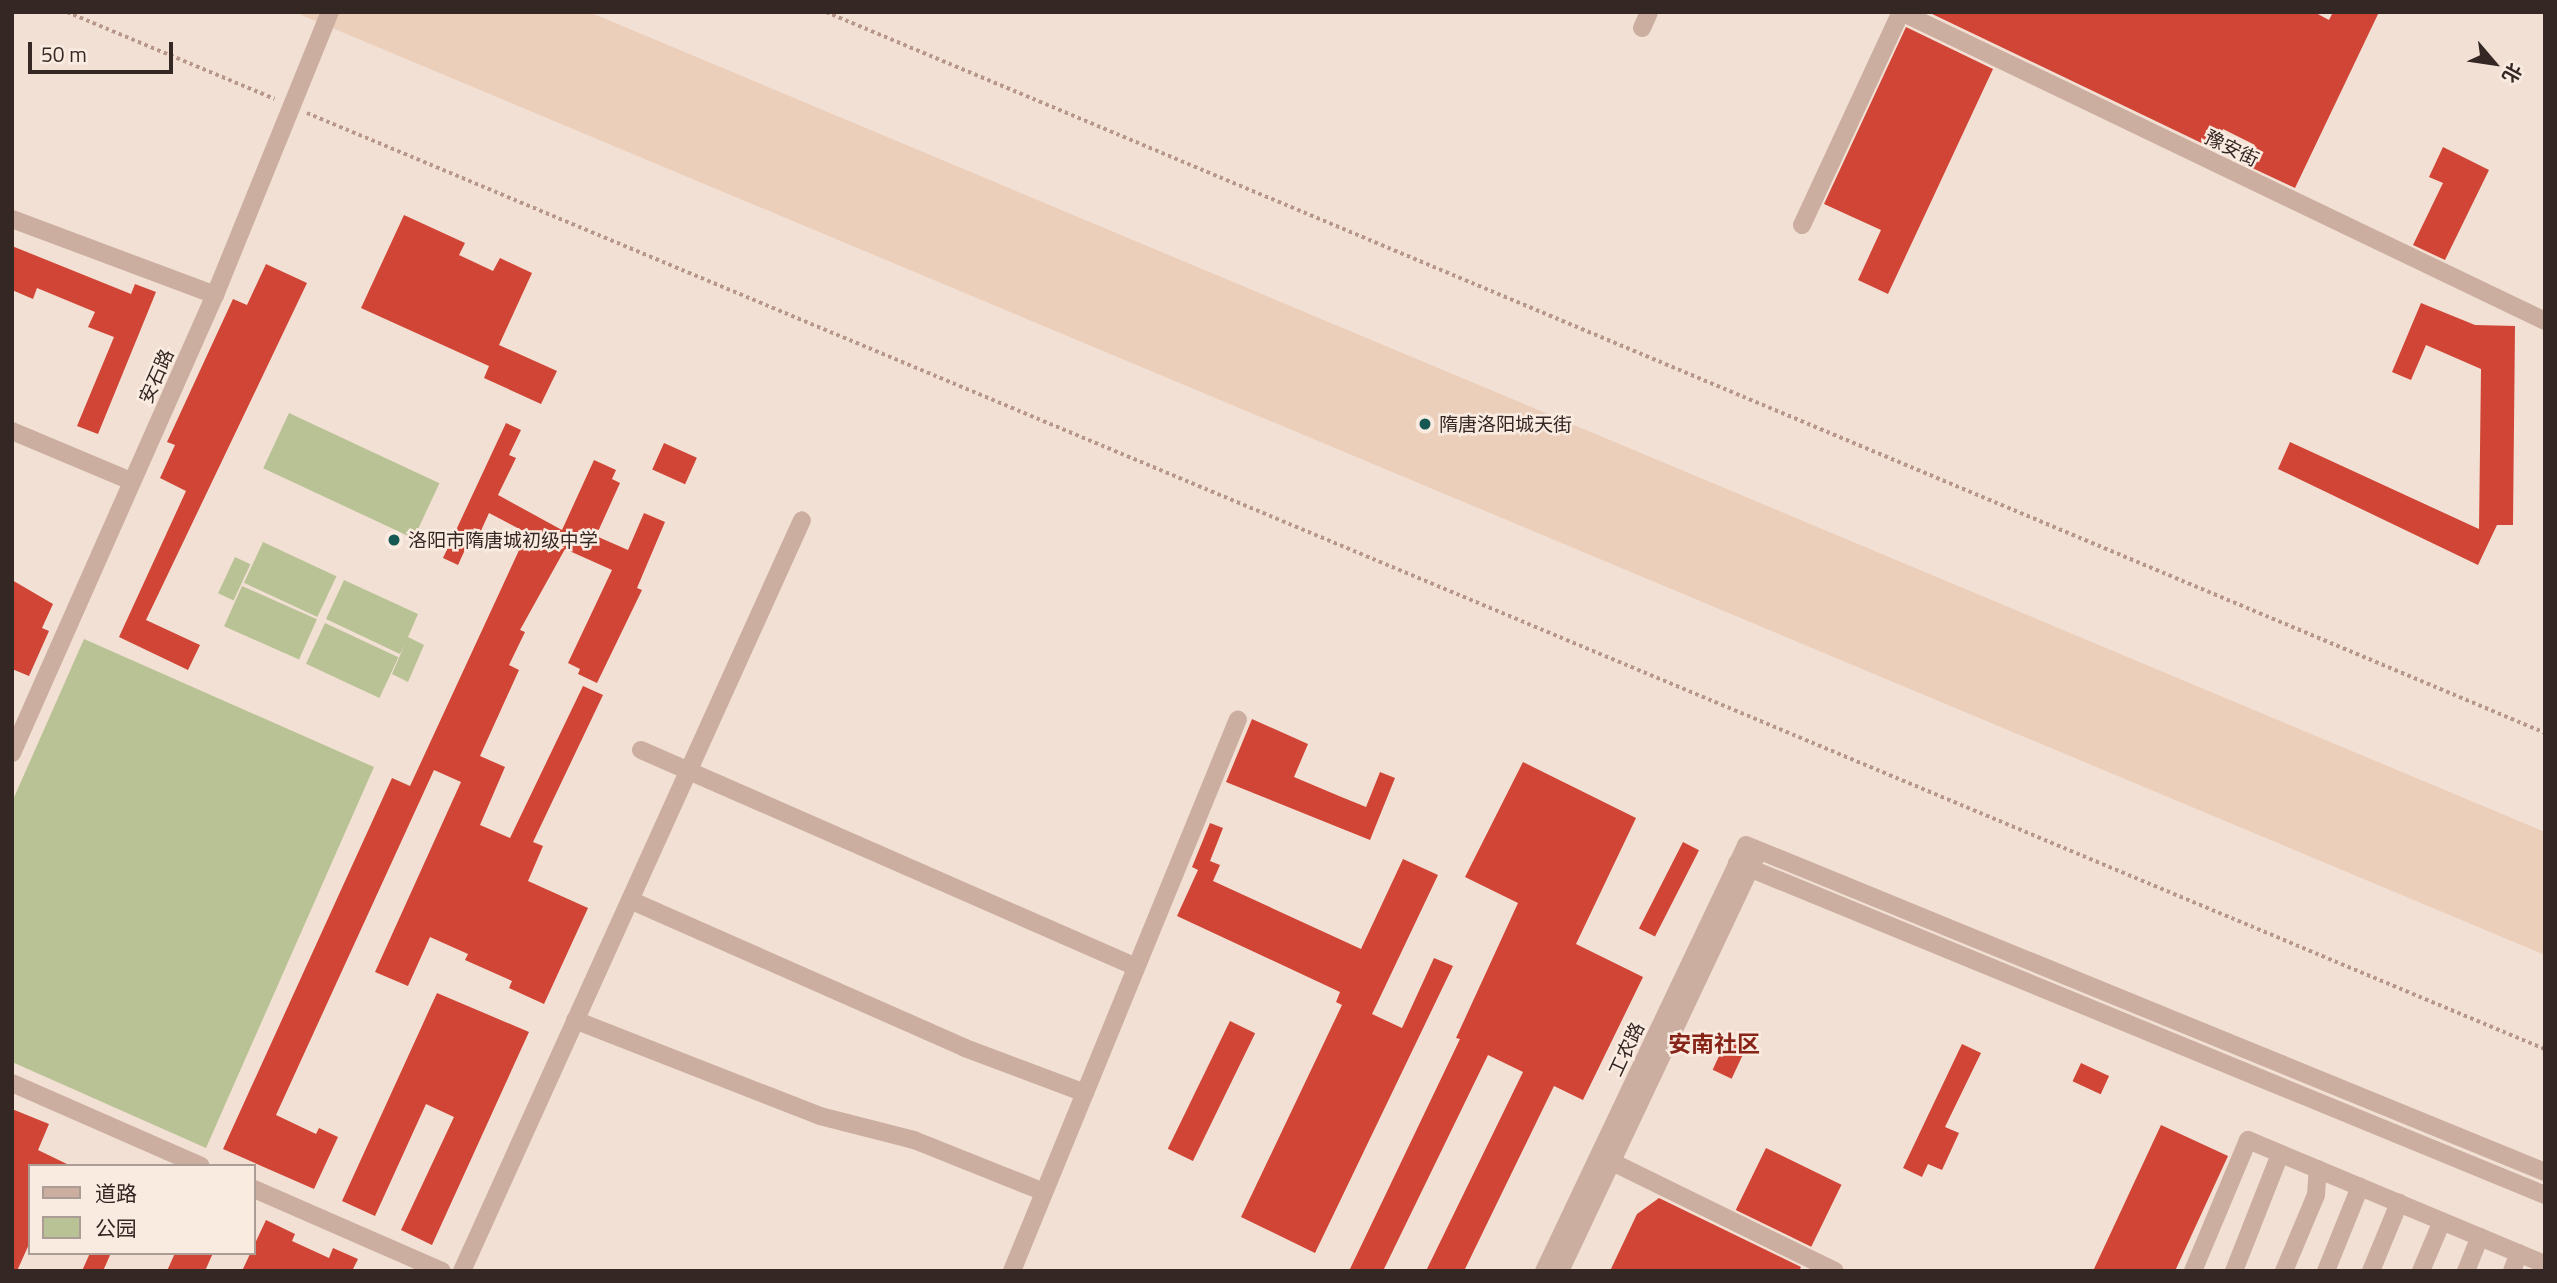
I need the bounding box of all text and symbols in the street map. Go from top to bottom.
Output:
scale bar [32,28,177,72]
north arrow [2459,28,2529,98]
text: 50 m [41,38,87,70]
text: 北 [2496,58,2530,89]
street label: 豫安街 [2201,125,2263,171]
street label: 安石路 [134,345,178,407]
place label: 隋唐洛阳城天街 [1439,413,1572,435]
marker: 隋唐洛阳城天街 [1417,416,1433,432]
place label: 洛阳市隋唐城初级中学 [408,529,598,551]
marker: 洛阳市隋唐城初级中学 [386,532,402,548]
street label: 工农路 [1604,1018,1648,1080]
district label: 安南社区 [1668,1030,1760,1058]
legend [28,1164,256,1255]
text: 道路 [95,1177,137,1209]
text: 公园 [95,1212,137,1244]

